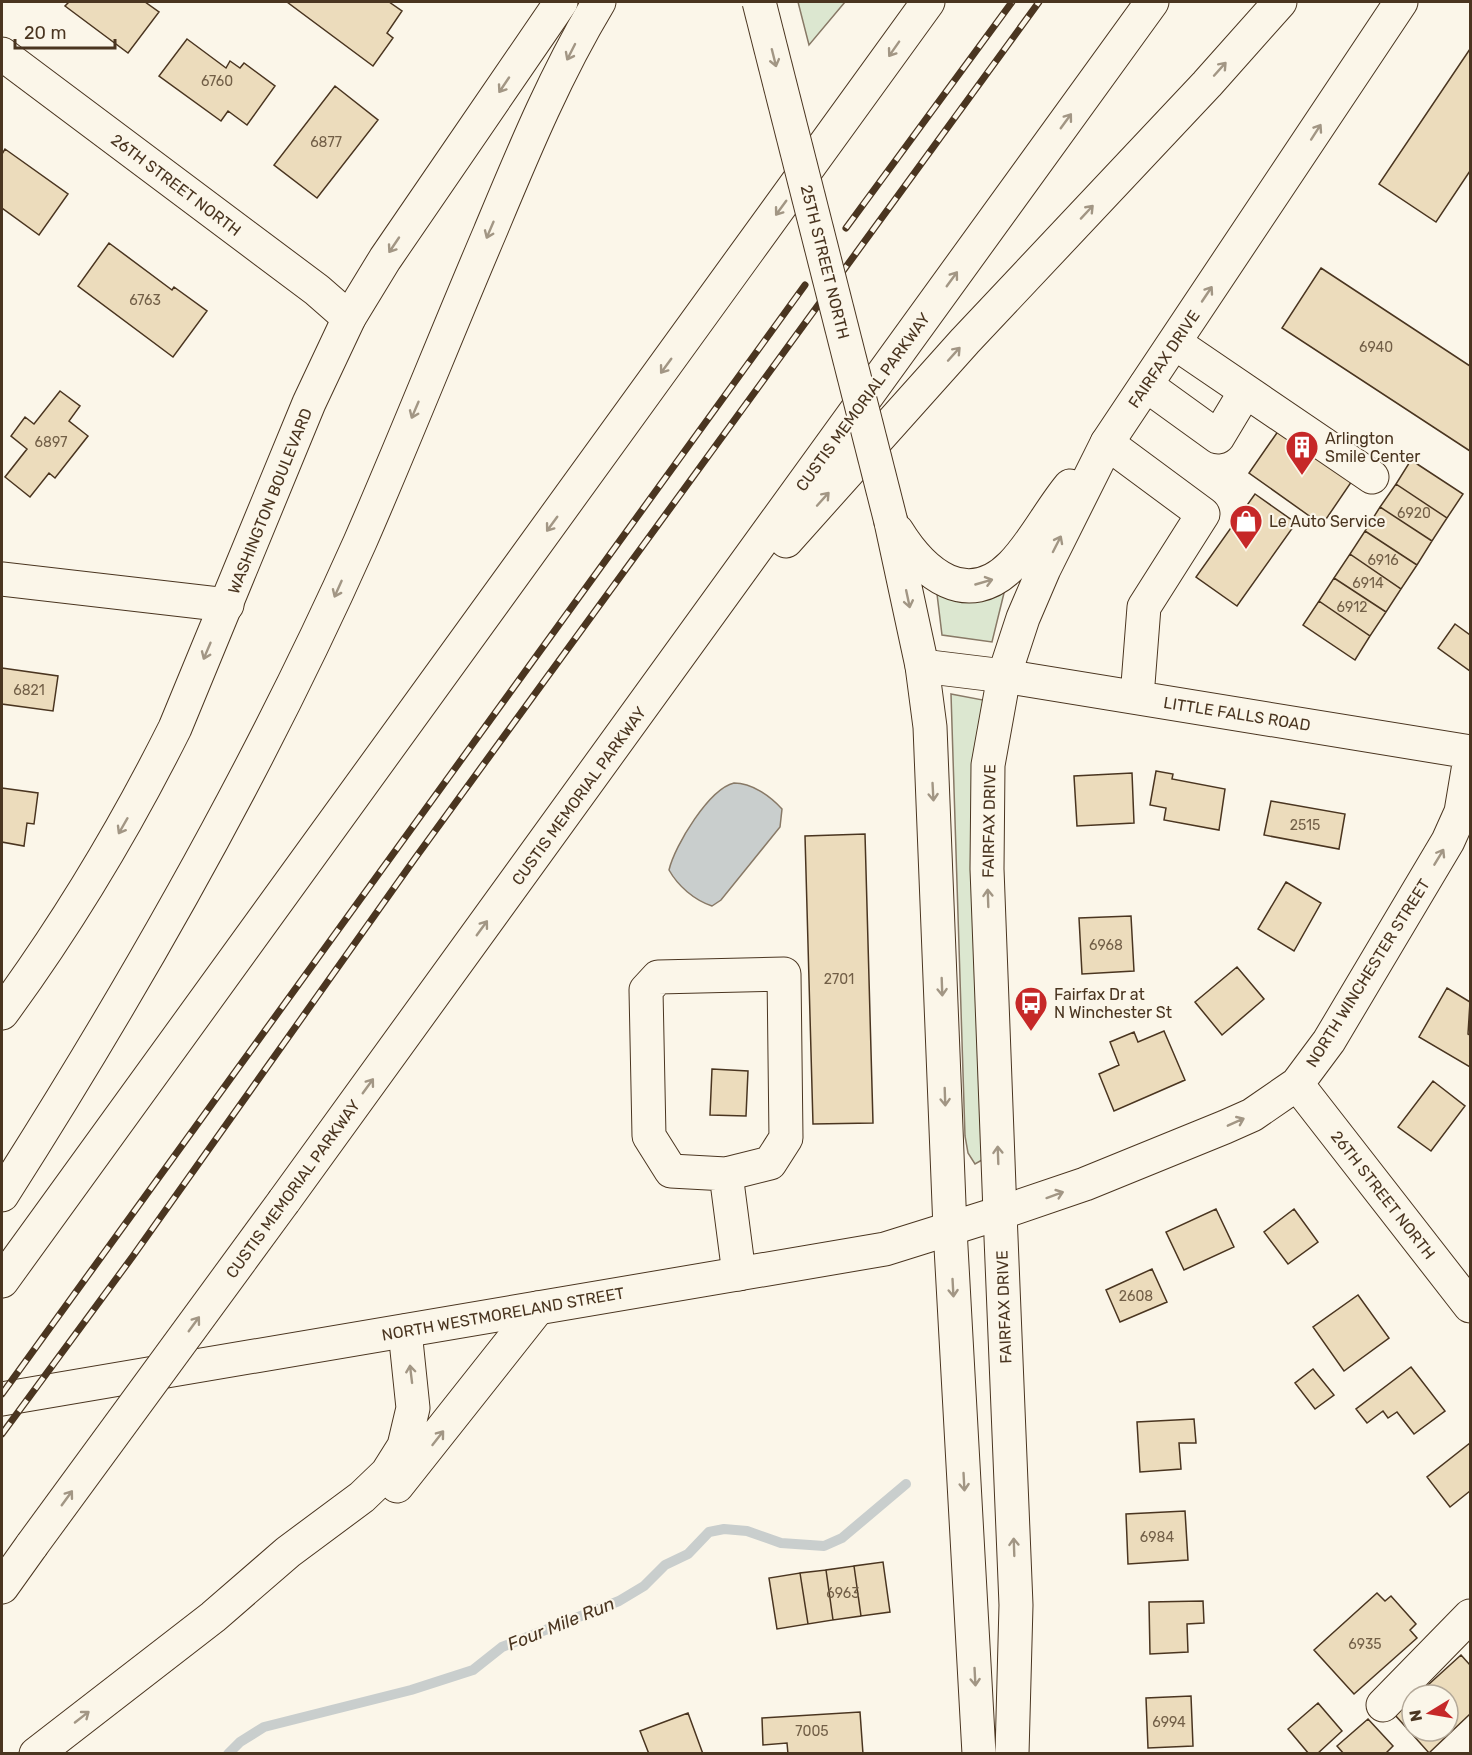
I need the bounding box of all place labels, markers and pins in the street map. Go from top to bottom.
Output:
building icon: Arlington Smile Center [1284,429,1320,476]
place label: Arlington Smile Center [1325,429,1420,466]
shop icon: Le Auto Service [1228,503,1264,550]
place label: Le Auto Service [1269,512,1385,531]
bus stop icon: Fairfax Dr at N Winchester St [1013,985,1049,1032]
place label: Fairfax Dr at N Winchester St [1054,985,1172,1022]

